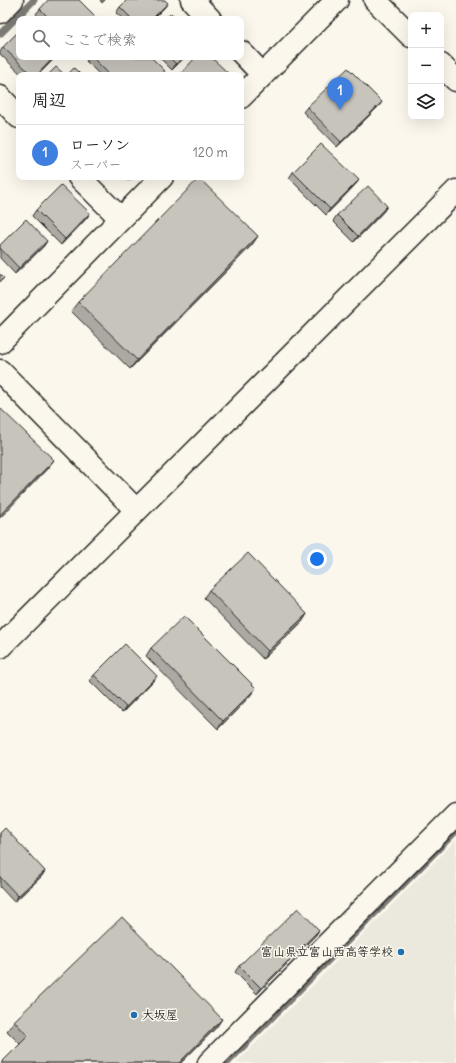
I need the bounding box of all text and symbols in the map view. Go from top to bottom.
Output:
map controls [408,12,444,120]
button: + [408,12,444,48]
search box [16,16,244,60]
icon: search [30,27,52,49]
text: ここで検索 [62,30,137,49]
button: − [408,48,444,84]
pin: 1 [327,77,353,110]
button: layers [408,84,444,120]
text: 周辺 [32,89,66,111]
text: ローソン [70,135,130,154]
text: 1 [42,144,48,161]
text: 120 m [193,144,228,161]
text: スーパー [70,156,121,173]
your location [307,549,327,569]
place label: 富山県立富山西高等学校 [261,944,393,959]
marker: 富山県立富山西高等学校 [396,947,406,957]
place label: 大坂屋 [142,1007,178,1022]
marker: 大坂屋 [129,1010,139,1020]

